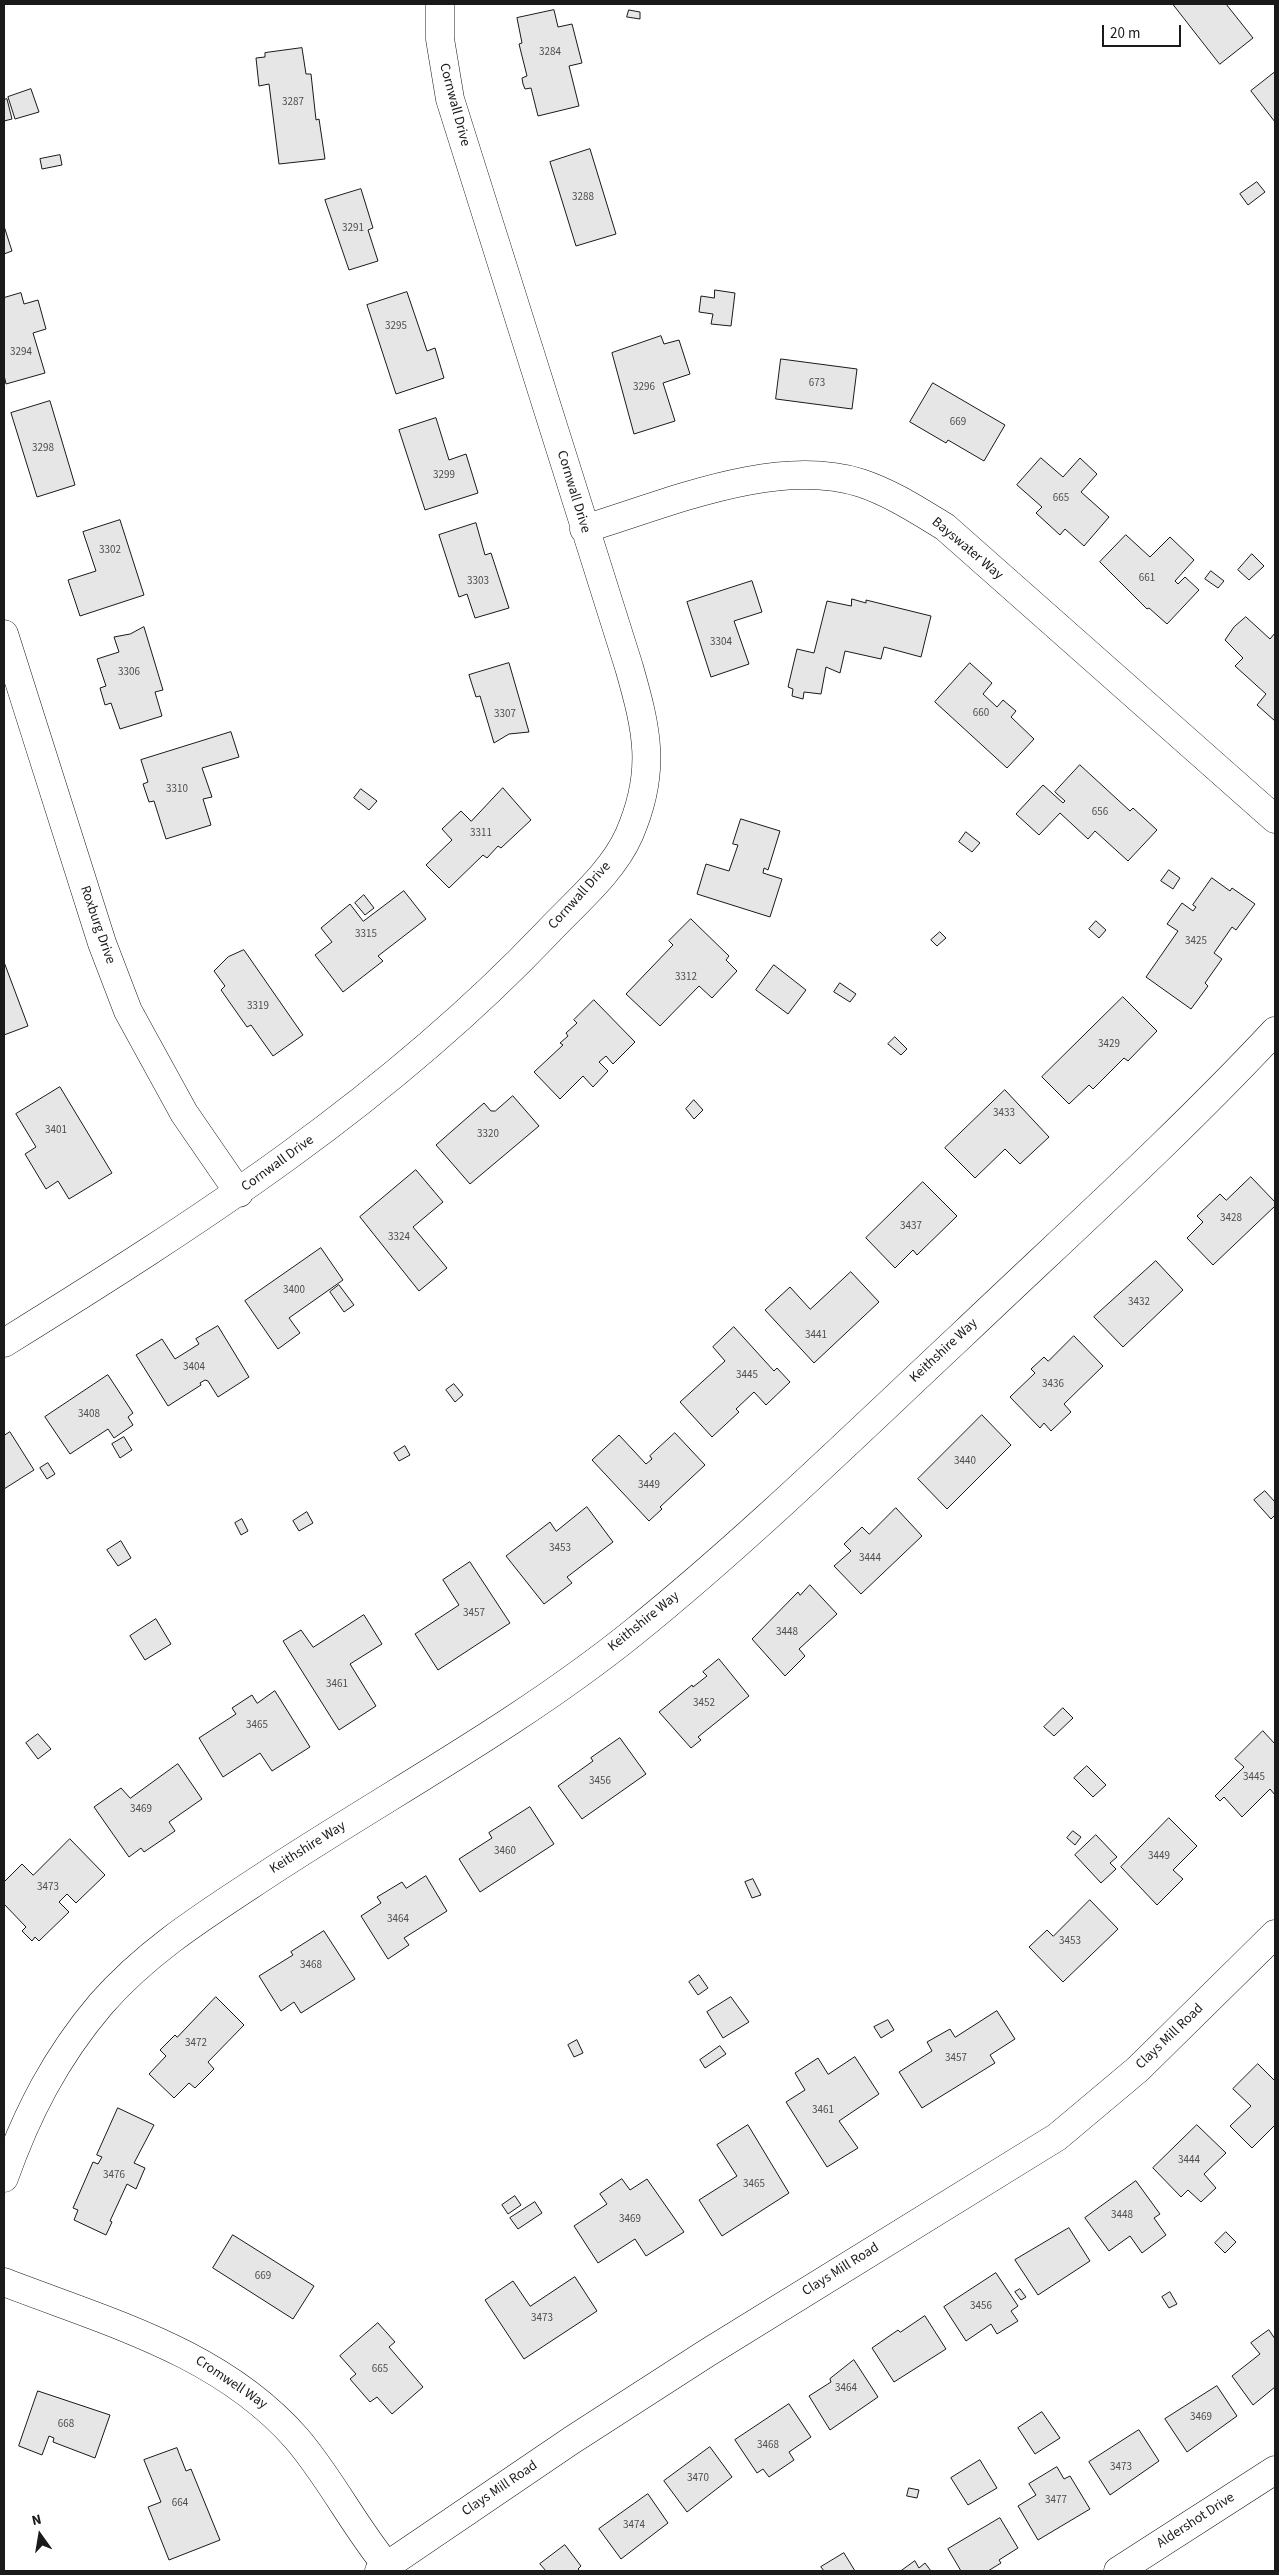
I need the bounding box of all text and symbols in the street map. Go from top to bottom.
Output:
scale bar [1104,15,1183,47]
text: 20 m [1110,23,1140,44]
house number: 3284 [539,46,561,60]
street label: Cornwall Drive [435,62,473,148]
house number: 3287 [282,96,304,110]
house number: 3288 [572,191,594,205]
house number: 3291 [342,222,364,236]
house number: 3295 [385,320,407,334]
house number: 3294 [10,346,32,360]
house number: 673 [809,377,825,391]
house number: 3296 [633,381,655,395]
house number: 669 [950,416,966,430]
house number: 3298 [32,442,54,456]
street label: Cornwall Drive [552,449,594,535]
house number: 3299 [433,469,455,483]
house number: 665 [1053,492,1069,506]
street label: Bayswater Way [928,514,1006,584]
house number: 3302 [99,544,121,558]
house number: 661 [1139,572,1155,586]
house number: 3303 [467,575,489,589]
house number: 3304 [710,636,732,650]
house number: 3306 [118,666,140,680]
house number: 660 [973,707,989,721]
house number: 3307 [494,708,516,722]
house number: 3310 [166,783,188,797]
house number: 656 [1092,806,1108,820]
house number: 3311 [470,827,492,841]
street label: Cornwall Drive [545,859,615,933]
street label: Roxburg Drive [76,884,118,966]
house number: 3315 [355,928,377,942]
house number: 3425 [1185,935,1207,949]
house number: 3312 [675,971,697,985]
house number: 3319 [247,1000,269,1014]
house number: 3429 [1098,1038,1120,1052]
house number: 3433 [993,1107,1015,1121]
house number: 3401 [45,1124,67,1138]
house number: 3320 [477,1128,499,1142]
street label: Cornwall Drive [239,1132,317,1196]
house number: 3428 [1220,1212,1242,1226]
house number: 3437 [900,1220,922,1234]
house number: 3324 [388,1231,410,1245]
house number: 3400 [283,1284,305,1298]
house number: 3432 [1128,1296,1150,1310]
street label: Keithshire Way [907,1315,981,1387]
house number: 3441 [805,1329,827,1343]
house number: 3404 [183,1361,205,1375]
house number: 3445 [736,1369,758,1383]
house number: 3436 [1042,1378,1064,1392]
house number: 3408 [78,1408,100,1422]
house number: 3440 [954,1455,976,1469]
house number: 3449 [638,1479,660,1493]
house number: 3453 [549,1542,571,1556]
house number: 3444 [859,1552,881,1566]
street label: Keithshire Way [605,1588,683,1656]
house number: 3457 [463,1607,485,1621]
house number: 3448 [776,1626,798,1640]
house number: 3461 [326,1678,348,1692]
house number: 3452 [693,1697,715,1711]
house number: 3465 [246,1719,268,1733]
house number: 3445 [1243,1771,1265,1785]
house number: 3456 [589,1775,611,1789]
house number: 3469 [130,1803,152,1817]
street label: Keithshire Way [267,1818,349,1878]
house number: 3460 [494,1845,516,1859]
house number: 3449 [1148,1850,1170,1864]
house number: 3473 [37,1881,59,1895]
house number: 3464 [387,1913,409,1927]
house number: 3453 [1059,1935,1081,1949]
house number: 3468 [300,1959,322,1973]
street label: Clays Mill Road [1133,2001,1207,2073]
house number: 3472 [185,2037,207,2051]
house number: 3457 [945,2052,967,2066]
house number: 3461 [812,2104,834,2118]
house number: 3444 [1178,2154,1200,2168]
house number: 3476 [103,2169,125,2183]
house number: 3465 [743,2178,765,2192]
house number: 3448 [1111,2209,1133,2223]
house number: 3469 [619,2213,641,2227]
street label: Clays Mill Road [799,2240,883,2300]
house number: 669 [255,2270,271,2284]
house number: 3456 [970,2300,992,2314]
house number: 3473 [531,2312,553,2326]
street label: Cromwell Way [192,2353,270,2413]
house number: 665 [372,2363,388,2377]
house number: 3464 [835,2382,857,2396]
house number: 3469 [1190,2411,1212,2425]
house number: 668 [58,2418,74,2432]
house number: 3468 [757,2439,779,2453]
street label: Clays Mill Road [459,2458,541,2520]
house number: 3473 [1110,2461,1132,2475]
house number: 3470 [687,2472,709,2486]
street label: Aldershot Drive [1154,2490,1238,2552]
house number: 3477 [1045,2494,1067,2508]
house number: 664 [172,2497,188,2511]
north arrow [15,2510,65,2560]
text: N [30,2510,43,2531]
house number: 3474 [623,2519,645,2533]

